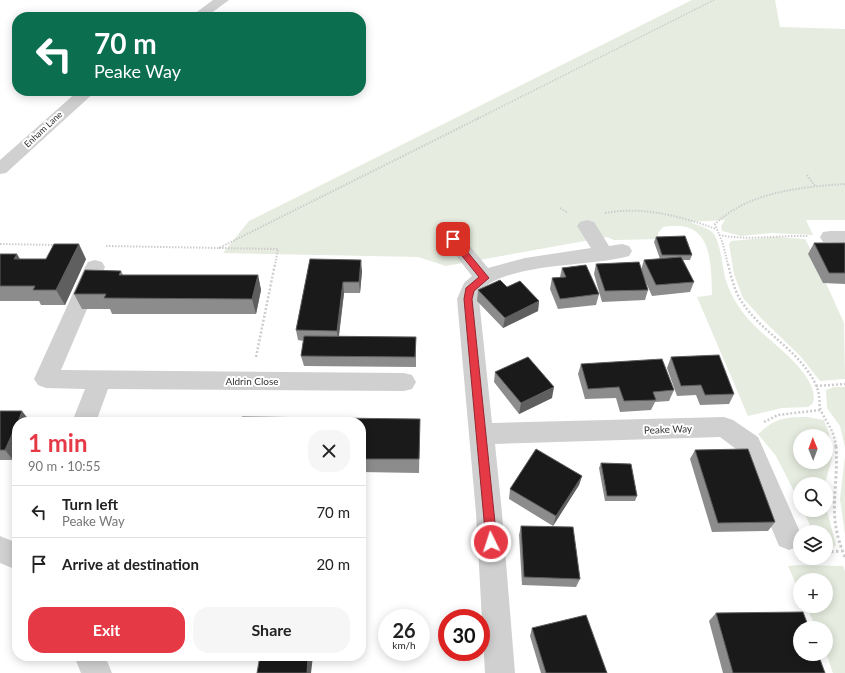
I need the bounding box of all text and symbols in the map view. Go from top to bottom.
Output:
text: 70 m [94,26,157,60]
icon: left [28,28,80,80]
text: Peake Way [94,60,181,82]
street label: Enham Lane [22,108,65,149]
pin [436,222,470,256]
icon: arrive [442,228,464,250]
street label: Aldrin Close [225,375,279,387]
street label: Peake Way [644,422,693,436]
text: 1 min [28,428,88,457]
north arrow [793,429,833,469]
map controls [793,429,833,661]
button: close [308,430,350,472]
text: 90 m · 10:55 [28,458,101,474]
button: search [793,477,833,517]
text: Turn left [62,495,118,513]
icon: left [28,501,50,523]
text: 70 m [316,503,350,521]
text: Peake Way [62,513,125,529]
position arrow [470,521,512,563]
button: layers [793,525,833,565]
icon: arrive [28,553,50,575]
text: Arrive at destination [62,555,199,573]
text: 20 m [316,555,350,573]
button: + [793,573,833,613]
button: Exit [28,607,185,653]
button: Share [193,607,350,653]
speed limit sign: 30 [438,609,490,661]
text: 26 [392,618,416,642]
button: − [793,621,833,661]
text: km/h [392,639,416,651]

